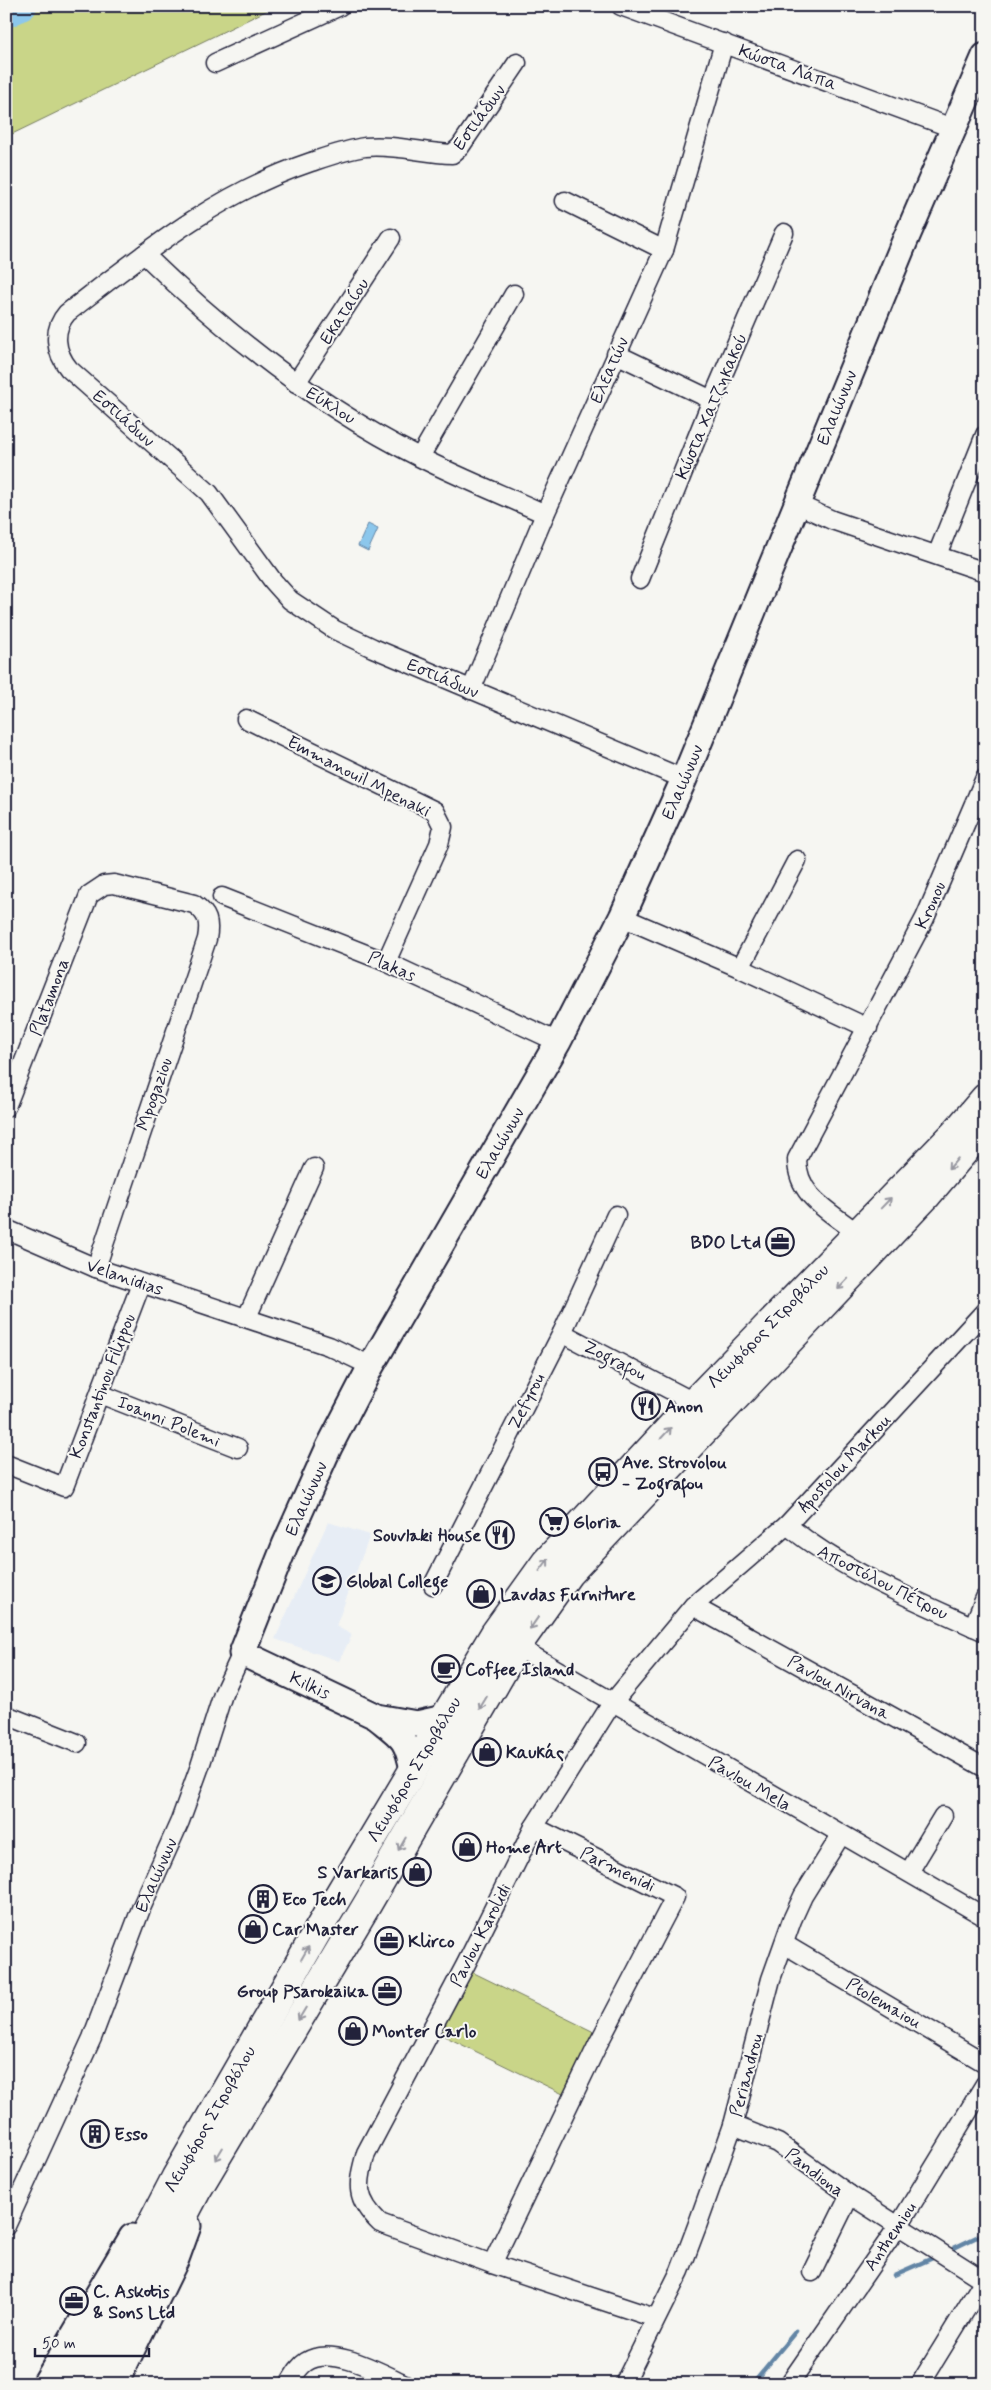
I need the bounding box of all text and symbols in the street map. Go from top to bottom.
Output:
street label: Κώστα Λάπα [735,39,840,97]
street label: Εστιάδων [448,80,512,155]
street label: Εκαταίου [315,274,375,349]
street label: Κώστα Χατζηκακού [670,330,754,483]
street label: Ελεατών [585,333,635,407]
street label: Ελαιώνων [811,367,864,449]
street label: Εύκλου [301,381,360,430]
street label: Εστιάδων [87,385,160,453]
street label: Εστιάδων [403,653,482,705]
street label: Emmanouil Mpenaki [283,730,434,823]
street label: Ελαιώνων [656,741,710,824]
street label: Kronou [910,878,952,933]
street label: Plakas [364,946,419,988]
street label: Platamona [24,955,76,1040]
street label: Mpogaziou [131,1055,180,1134]
street label: Ελαιώνων [470,1103,531,1184]
one-way arrow [948,1157,959,1170]
one-way arrow [880,1197,892,1209]
office icon: BDO Ltd [765,1227,795,1257]
place label: BDO Ltd [691,1231,761,1255]
street label: Velanidias [83,1254,166,1302]
street label: Λεωφόρος Στροβόλου [702,1259,835,1394]
one-way arrow [837,1277,849,1290]
street label: Konstantinou Filippou [64,1310,142,1462]
street label: Zografou [578,1335,650,1389]
street label: Zefyrou [502,1369,551,1434]
street label: Ioanni Polemi [114,1390,224,1453]
restaurant icon: Anon [631,1391,661,1421]
place label: Anon [665,1395,703,1419]
street label: Apostolou Markou [793,1409,898,1519]
one-way arrow [660,1426,672,1439]
place label: Ave. Strovolou - Zografou [622,1451,727,1498]
bus stop icon: Ave. Strovolou - Zografou [588,1457,618,1487]
street label: Ελαιώνων [280,1458,334,1540]
supermarket icon: Gloria [539,1507,569,1537]
place label: Gloria [573,1511,622,1535]
restaurant icon: Souvlaki House [485,1520,515,1550]
place label: Souvlaki House [373,1524,481,1548]
street label: Αποστόλου Πέτρου [813,1539,952,1626]
one-way arrow [539,1558,549,1572]
school or university icon: Global College [312,1566,342,1596]
place label: Global College [346,1570,448,1596]
shop icon: Lavdas Furniture [466,1579,496,1609]
place label: Lavdas Furniture [500,1583,636,1607]
one-way arrow [529,1616,539,1630]
street label: Pavlou Nirvana [783,1650,894,1726]
cafe icon: Coffee Island [431,1654,461,1684]
place label: Coffee Island [465,1658,574,1682]
street label: Kilkis [285,1666,334,1706]
street label: Λεωφόρος Στροβόλου [362,1692,467,1847]
one-way arrow [478,1696,488,1710]
shop icon: Καυκάς [472,1737,502,1767]
place label: Καυκάς [506,1741,564,1765]
street label: Pavlou Mela [704,1751,795,1817]
shop icon: Home Art [452,1832,482,1862]
street label: Ελαιώνων [130,1834,184,1916]
one-way arrow [397,1836,407,1850]
place label: Home Art [486,1836,562,1860]
street label: Parmenidi [576,1841,659,1898]
shop icon: S Varkaris [402,1857,432,1887]
place label: S Varkaris [317,1861,398,1885]
street label: Pavlou Karolidi [445,1880,517,1991]
building icon: Eco Tech [248,1884,278,1914]
place label: Eco Tech [282,1888,347,1912]
shop icon: Car Master [238,1914,268,1944]
place label: Car Master [272,1918,359,1942]
office icon: Klirco [374,1926,404,1956]
place label: Klirco [408,1930,455,1954]
one-way arrow [301,1946,310,1961]
street label: Ptolemaiou [841,1973,926,2035]
office icon: Group Psarokaika [372,1976,402,2006]
place label: Group Psarokaika [237,1980,369,2004]
one-way arrow [297,2007,307,2021]
shop icon: Monter Carlo [338,2016,368,2046]
place label: Monter Carlo [372,2020,477,2044]
street label: Periandrou [724,2031,770,2120]
street label: Λεωφόρος Στροβόλου [159,2042,262,2197]
building icon: Esso [80,2119,110,2149]
place label: Esso [114,2123,148,2147]
street label: Pandiona [780,2143,849,2203]
one-way arrow [214,2146,224,2161]
street label: Anthemiou [859,2197,923,2276]
place label: C. Askotis & Sons Ltd [93,2280,175,2325]
office icon: C. Askotis & Sons Ltd [59,2286,89,2316]
scale bar [35,2325,149,2357]
text: 50 m [42,2334,76,2354]

